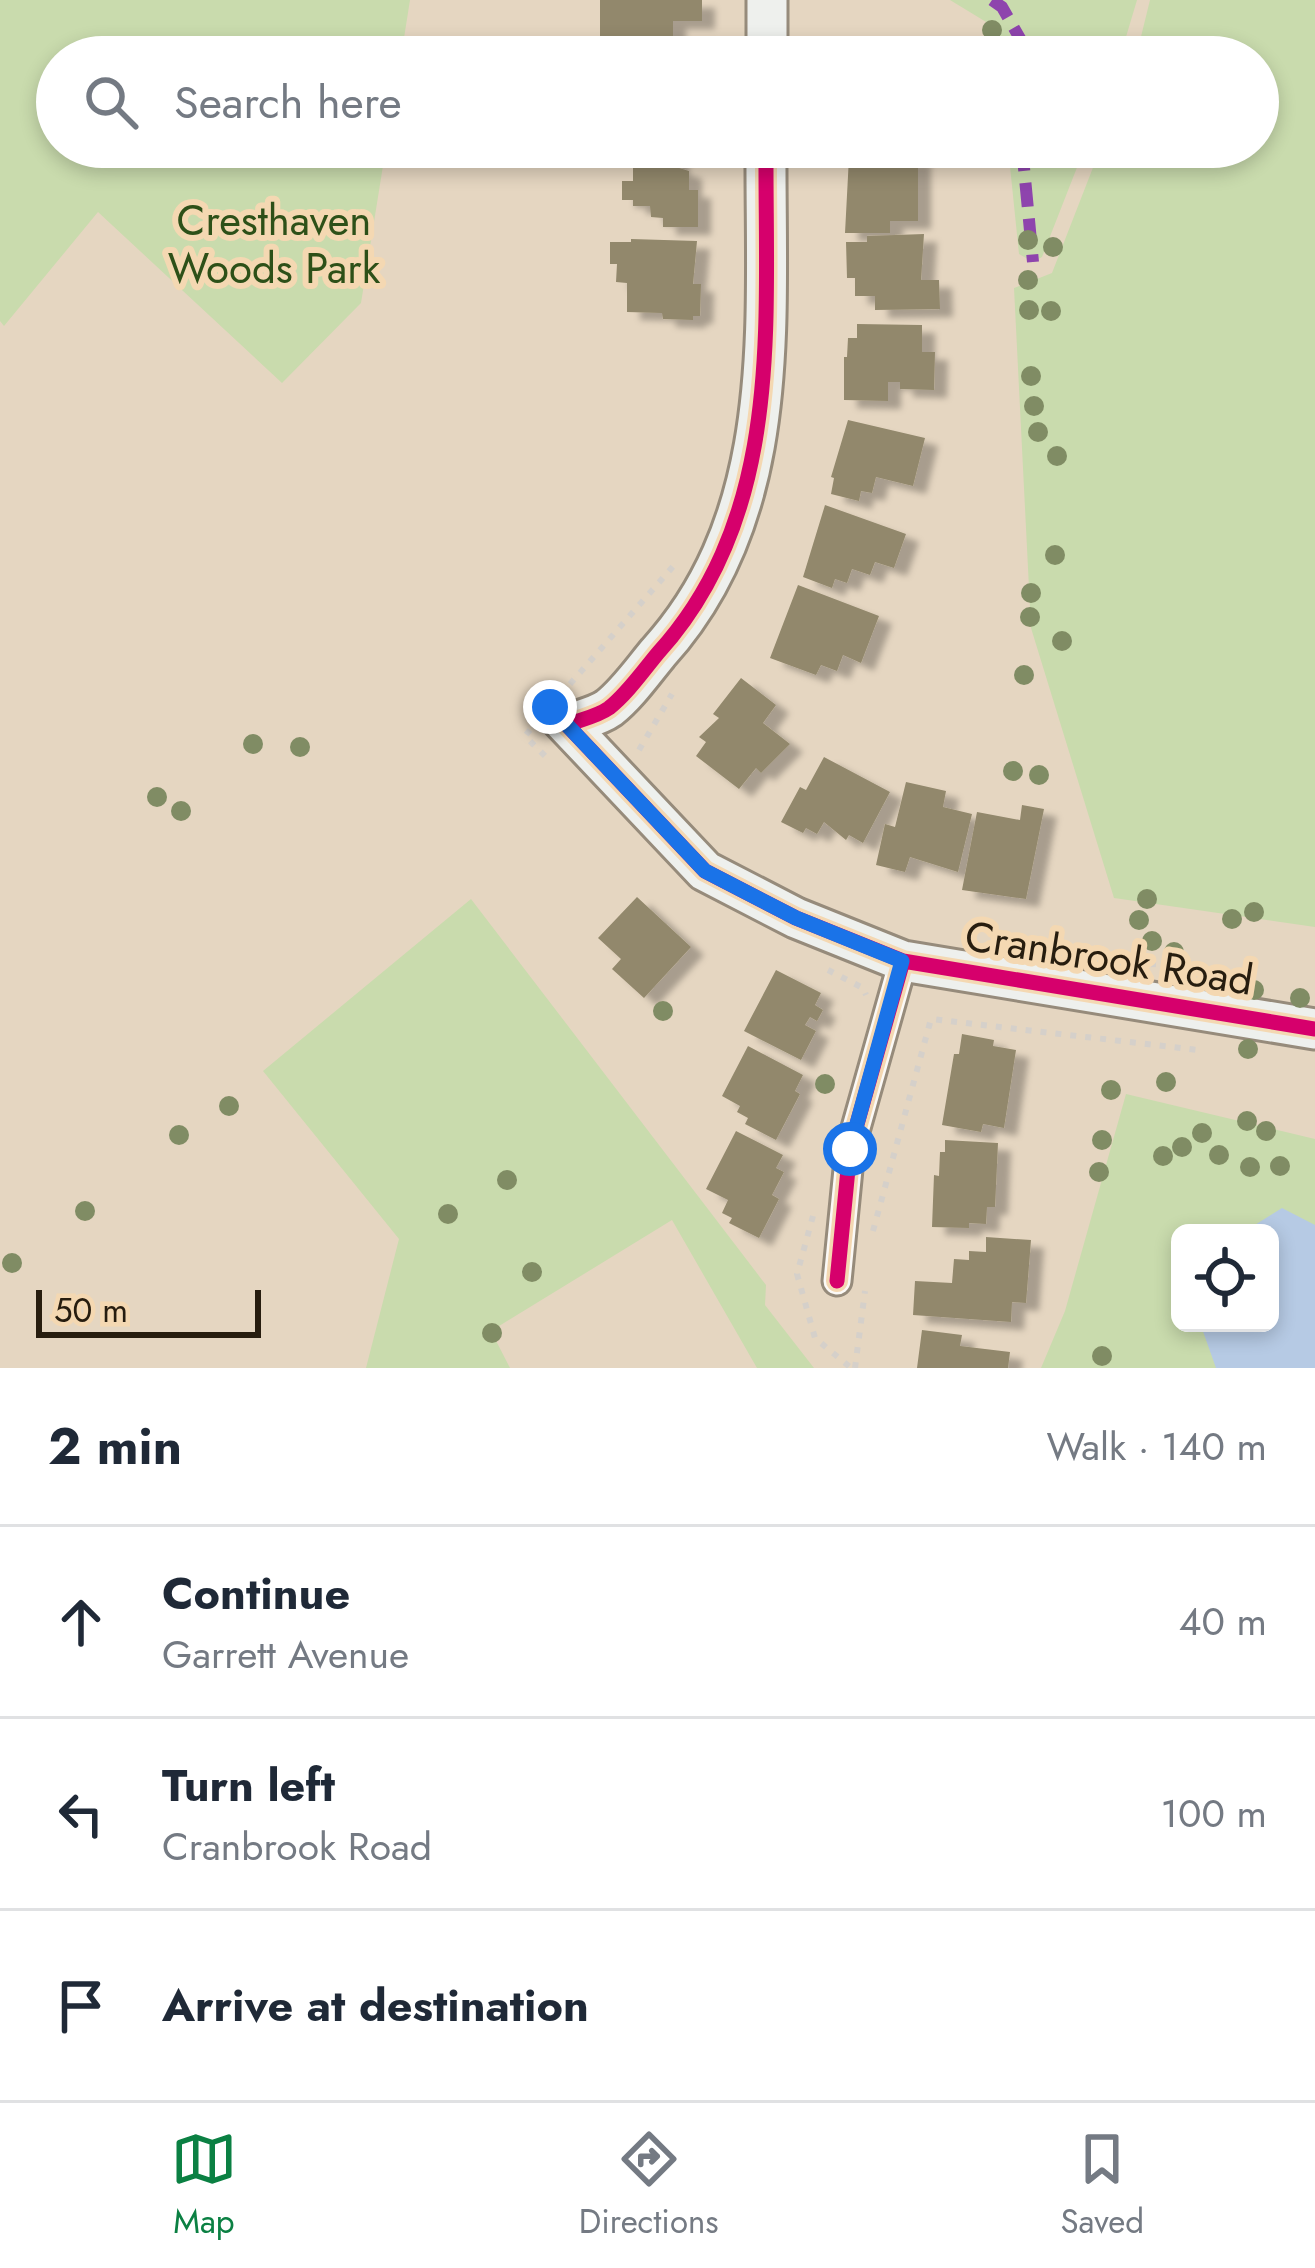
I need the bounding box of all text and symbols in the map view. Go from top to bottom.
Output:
search box [36,36,1279,168]
icon: search [78,69,144,135]
text: Search here [174,70,402,135]
park label: Cresthaven Woods Park [168,190,381,299]
route end [523,680,577,734]
street label: Cranbrook Road [961,905,1257,1011]
route start [823,1122,877,1176]
map controls [1171,1224,1279,1332]
button: locate [1171,1224,1279,1332]
scale bar [36,1284,261,1337]
text: 50 m [54,1287,128,1334]
text: 2 min [48,1409,182,1483]
text: Walk · 140 m [1046,1418,1267,1475]
text: Continue [162,1561,350,1626]
icon: ahead [48,1589,114,1655]
text: 40 m [1179,1593,1267,1650]
text: Garrett Avenue [162,1626,409,1683]
text: Turn left [162,1753,335,1818]
icon: left [48,1781,114,1847]
text: 100 m [1161,1785,1267,1842]
text: Cranbrook Road [162,1818,432,1875]
icon: arrive [48,1973,114,2039]
text: Arrive at destination [162,1973,589,2038]
tab: Map [171,2126,237,2245]
tab: Directions [579,2126,719,2245]
tab: Saved [1060,2126,1144,2245]

